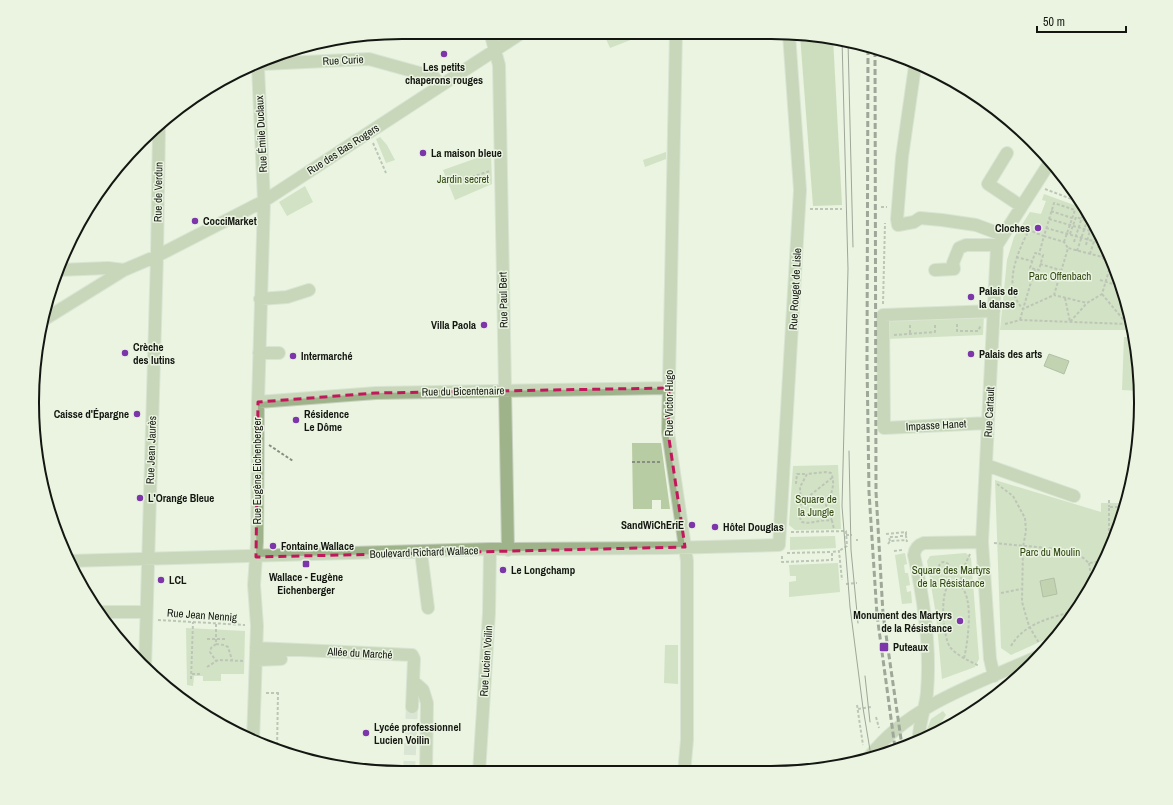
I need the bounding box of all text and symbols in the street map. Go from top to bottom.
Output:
scale bar [1037,8,1126,34]
text: 50 m [1043,14,1065,30]
marker: Les petits chaperons rouges [439,49,449,59]
street label: Rue Curie [322,52,364,68]
place label: Les petits chaperons rouges [405,60,483,87]
street label: Rue Émile Duclaux [252,95,270,173]
street label: Rue des Bas Rogers [304,120,382,178]
place label: La maison bleue [431,146,502,160]
marker: La maison bleue [418,148,428,158]
street label: Rue de Verdun [150,162,166,222]
park label: Jardin secret [437,172,490,186]
place label: CocciMarket [203,214,257,228]
marker: CocciMarket [190,216,200,226]
place label: Cloches [995,221,1030,235]
marker: Cloches [1033,223,1043,233]
street label: Rue Rouget de Lisle [786,248,804,330]
park label: Parc Offenbach [1029,269,1091,283]
street label: Rue Paul Bert [496,271,510,328]
place label: Palais de la danse [979,284,1018,311]
marker: Palais de la danse [966,292,976,302]
place label: Villa Paola [431,318,476,332]
marker: Villa Paola [479,320,489,330]
place label: Crèche des lutins [133,340,175,367]
place label: Palais des arts [979,347,1042,361]
marker: Crèche des lutins [120,348,130,358]
place label: Intermarché [301,349,353,363]
marker: Palais des arts [966,349,976,359]
marker: Intermarché [288,351,298,361]
street label: Rue Victor Hugo [662,370,676,436]
street label: Rue du Bicentenaire [422,383,504,399]
street label: Rue Cartault [981,386,997,438]
place label: Caisse d'Épargne [54,407,129,421]
place label: Résidence Le Dôme [304,407,349,434]
marker: Caisse d'Épargne [132,409,142,419]
street label: Rue Jean Jaurès [143,415,159,484]
marker: Résidence Le Dôme [291,415,301,425]
street label: Impasse Hanet [905,416,967,434]
street label: Rue Eugène Eichenberger [250,418,264,524]
place label: L'Orange Bleue [148,491,214,505]
park label: Square de la Jungle [795,492,837,519]
marker: L'Orange Bleue [135,493,145,503]
place label: SandWiChEriE [621,518,684,532]
marker: SandWiChEriE [687,520,697,530]
place label: Hôtel Douglas [723,520,784,534]
marker: Hôtel Douglas [710,522,720,532]
place label: Fontaine Wallace [281,539,354,553]
marker: Fontaine Wallace [268,541,278,551]
street label: Boulevard Richard Wallace [369,543,479,561]
park label: Parc du Moulin [1020,545,1080,559]
marker: Wallace - Eugène Eichenberger [301,559,311,569]
place label: Le Longchamp [511,563,576,577]
park label: Square des Martyrs de la Résistance [912,563,991,590]
marker: Le Longchamp [498,565,508,575]
place label: Wallace - Eugène Eichenberger [269,570,343,597]
place label: LCL [169,573,187,587]
marker: LCL [156,575,166,585]
street label: Rue Jean Nennig [166,606,238,624]
place label: Monument des Martyrs de la Résistance [853,608,952,635]
marker: Monument des Martyrs de la Résistance [955,616,965,626]
street label: Rue Lucien Voilin [477,625,495,697]
place label: Puteaux [893,640,928,654]
marker: Puteaux [878,641,890,653]
street label: Allée du Marché [326,644,393,662]
place label: Lycée professionnel Lucien Voilin [374,720,461,747]
marker: Lycée professionnel Lucien Voilin [361,728,371,738]

